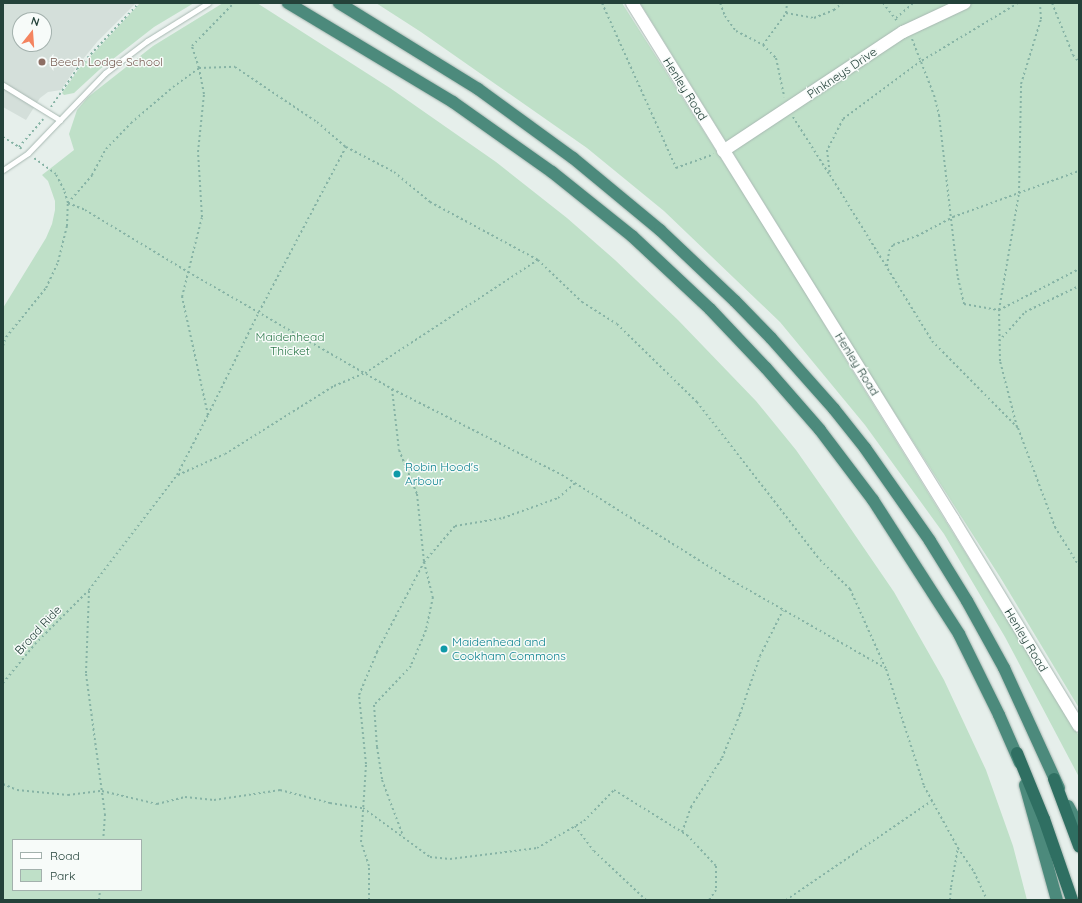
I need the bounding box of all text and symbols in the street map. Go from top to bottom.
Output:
north arrow [12,12,52,52]
text: N [29,14,41,29]
street label: Pinkneys Drive [804,44,880,102]
place label: Beech Lodge School [50,55,163,69]
street label: Henley Road [660,55,710,123]
marker: Beech Lodge School [37,57,47,67]
park label: Maidenhead Thicket [256,330,324,358]
street label: Henley Road [832,330,882,398]
place label: Robin Hood's Arbour [405,460,479,488]
marker: Robin Hood's Arbour [392,469,402,479]
street label: Broad Ride [12,602,64,658]
street label: Henley Road [1001,606,1051,674]
place label: Maidenhead and Cookham Commons [452,635,566,663]
marker: Maidenhead and Cookham Commons [439,644,449,654]
legend [12,839,142,891]
text: Road [50,848,80,863]
text: Park [50,868,75,883]

